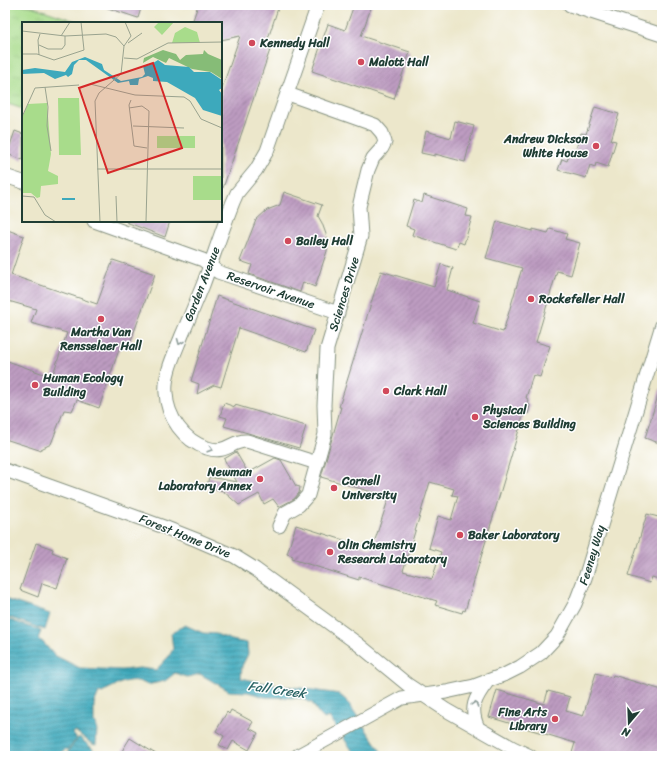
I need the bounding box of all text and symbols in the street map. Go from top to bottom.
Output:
inset map [22,22,222,222]
place label: Kennedy Hall [259,32,330,54]
marker: Kennedy Hall [247,38,257,48]
place label: Malott Hall [368,51,429,73]
marker: Malott Hall [356,57,366,67]
place label: Andrew Dickson White House [503,128,589,164]
marker: Andrew Dickson White House [591,141,601,151]
place label: Bailey Hall [296,230,353,252]
marker: Bailey Hall [283,236,293,246]
street label: Garden Avenue [178,243,226,325]
street label: Sciences Drive [322,254,366,334]
street label: Reservoir Avenue [224,265,318,315]
place label: Rockefeller Hall [538,288,625,310]
marker: Rockefeller Hall [526,294,536,304]
marker: Martha Van Rensselaer Hall [96,314,106,324]
place label: Martha Van Rensselaer Hall [59,321,142,357]
one-way arrow [176,338,184,345]
place label: Human Ecology Building [42,367,124,403]
marker: Human Ecology Building [30,380,40,390]
place label: Clark Hall [393,380,447,402]
marker: Clark Hall [381,386,391,396]
place label: Physical Sciences Building [482,399,577,435]
marker: Physical Sciences Building [470,412,480,422]
one-way arrow [207,444,214,453]
place label: Newman Laboratory Annex [158,461,253,497]
place label: Cornell University [341,470,397,506]
marker: Newman Laboratory Annex [255,474,265,484]
marker: Cornell University [329,483,339,493]
street label: Forest Home Drive [136,508,234,564]
street label: Feeney Way [572,521,612,588]
place label: Baker Laboratory [468,524,560,546]
marker: Baker Laboratory [455,530,465,540]
place label: Olin Chemistry Research Laboratory [337,534,448,570]
marker: Olin Chemistry Research Laboratory [325,547,335,557]
water label: Fall Creek [247,674,309,705]
one-way arrow [470,700,479,707]
place label: Fine Arts Library [497,701,548,737]
north arrow [609,703,649,743]
marker: Fine Arts Library [550,714,560,724]
text: N [619,722,634,743]

